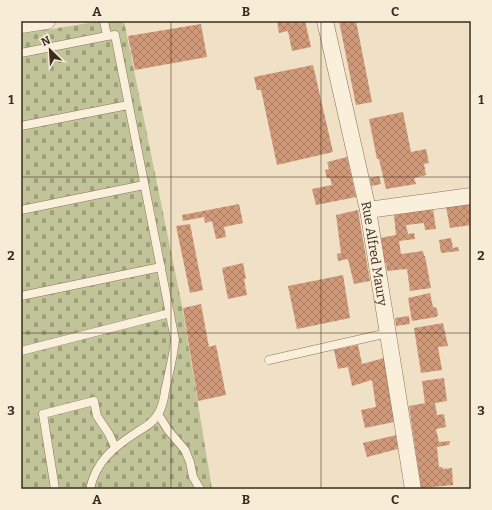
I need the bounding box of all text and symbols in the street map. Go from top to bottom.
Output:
text: A [92,4,102,19]
text: B [242,4,250,19]
text: C [391,4,399,19]
north arrow [30,30,70,70]
text: N [39,33,53,49]
text: 1 [8,92,14,107]
text: 1 [478,92,484,107]
street label: Rue Alfred Maury [359,200,391,307]
text: 2 [7,248,15,263]
text: 2 [477,248,485,263]
text: 3 [7,403,15,418]
text: 3 [477,403,485,418]
text: A [92,492,102,507]
text: B [242,492,250,507]
text: C [391,492,399,507]

